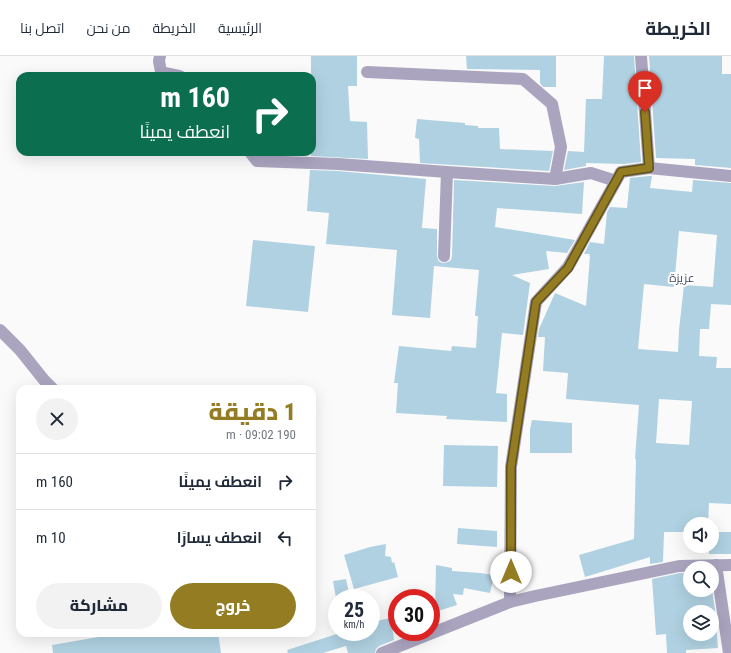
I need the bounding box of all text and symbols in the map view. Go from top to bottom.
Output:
text: الخريطة [645,17,711,40]
text: اتصل بنا [20,20,64,36]
text: من نحن [86,20,130,36]
text: الخريطة [152,20,196,36]
text: الرئيسية [218,20,262,36]
pin [628,71,662,112]
icon: arrive [634,77,656,99]
text: 160 m [160,81,230,114]
icon: right [244,88,296,140]
text: انعطف يمينًا [139,121,230,142]
district label: عزيزة [669,271,695,285]
button: close [36,398,78,440]
text: 1 دقيقة [209,398,296,426]
text: 190 m · 09:02 [226,427,296,442]
icon: right [274,471,296,493]
text: 160 m [36,473,73,491]
text: انعطف يمينًا [179,473,262,491]
map controls [683,517,719,641]
button: sound [683,517,719,553]
icon: left [274,527,296,549]
text: 10 m [36,529,66,547]
text: انعطف يسارًا [177,529,262,547]
position arrow [490,551,532,593]
button: search [683,561,719,597]
button: مشاركة [36,583,162,629]
button: خروج [170,583,296,629]
speed limit sign: 30 [388,589,440,641]
text: 25 [344,598,364,622]
button: layers [683,605,719,641]
text: km/h [344,619,364,630]

